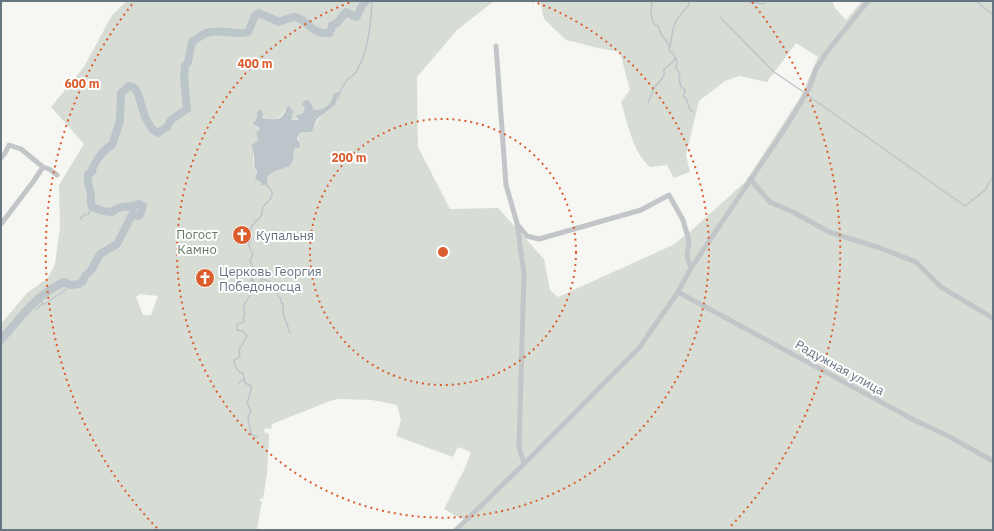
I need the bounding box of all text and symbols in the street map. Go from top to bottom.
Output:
text: 400 m [237,56,273,71]
text: 600 m [64,76,100,91]
text: 200 m [331,150,367,165]
church icon: Купальня [231,224,253,246]
park label: Погост Камно [176,226,218,258]
place label: Купальня [256,227,314,244]
centre of rings [436,245,450,259]
place label: Церковь Георгия Победоносца [219,263,322,295]
church icon: Церковь Георгия Победоносца [194,267,216,289]
street label: Радужная улица [792,336,888,399]

